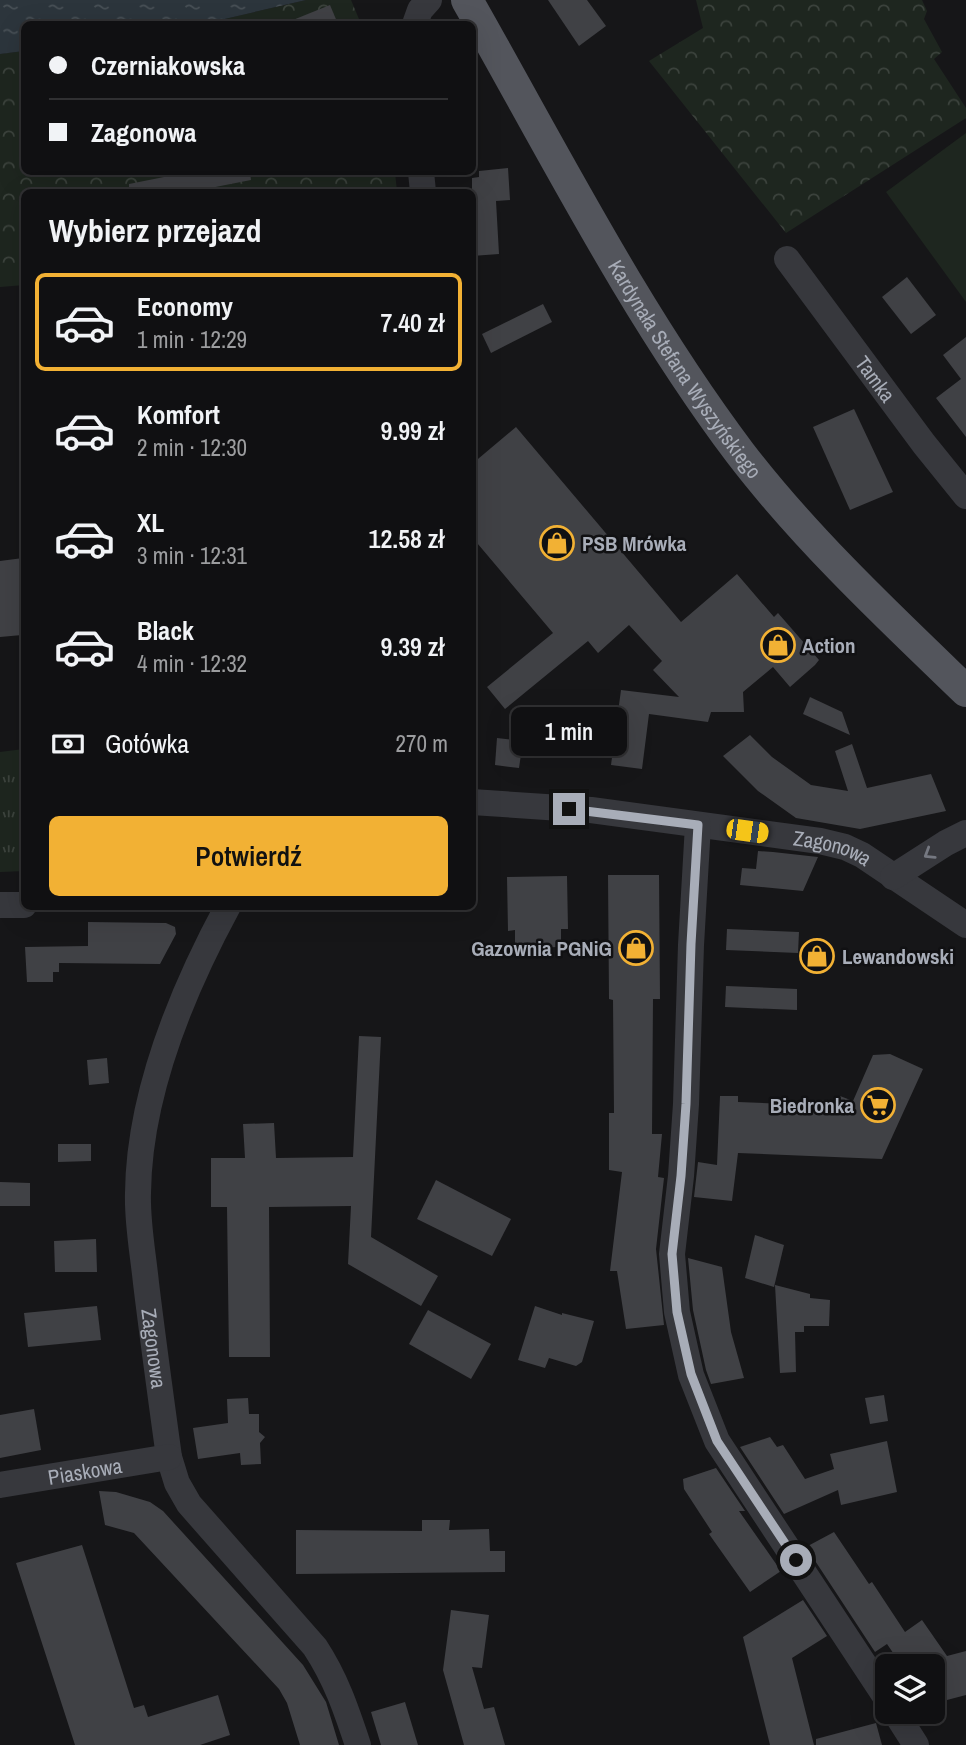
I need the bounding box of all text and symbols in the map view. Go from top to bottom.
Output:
text: Czerniakowska [91,48,245,83]
text: Zagonowa [91,115,196,150]
text: Wybierz przejazd [49,209,261,252]
street label: Kardynała Stefana Wyszyńskiego [602,254,769,484]
text: Economy [137,289,233,324]
icon: car [53,291,116,354]
text: 7.40 zł [380,305,444,340]
text: 1 min · 12:29 [137,324,247,355]
street label: Tamka [849,350,903,408]
text: Komfort [137,397,220,432]
icon: car [53,399,116,462]
text: 9.99 zł [380,413,444,448]
text: 2 min · 12:30 [137,432,247,463]
text: XL [137,505,164,540]
icon: car [53,507,116,570]
text: 12.58 zł [369,521,444,556]
shop icon: PSB Mrówka [538,524,576,562]
place label: PSB Mrówka [582,529,687,558]
text: 3 min · 12:31 [137,540,247,571]
text: Black [137,613,194,648]
icon: car [53,615,116,678]
shop icon: Action [759,626,797,664]
text: 9.39 zł [380,629,444,664]
place label: Action [802,631,856,660]
text: 4 min · 12:32 [137,648,247,679]
callout: 1 min [511,708,627,756]
text: 1 min [545,716,593,747]
icon: cash [49,725,87,763]
text: Gotówka [105,726,189,761]
text: 270 m [396,728,448,759]
route end [553,793,585,825]
button: Potwierdź [49,816,448,896]
car [725,818,770,844]
street label: Zagonowa [792,823,878,872]
one-way arrow [923,845,936,858]
shop icon: Gazownia PGNiG [617,929,655,967]
place label: Gazownia PGNiG [471,934,612,963]
shop icon: Lewandowski [798,937,836,975]
place label: Lewandowski [842,942,954,971]
supermarket icon: Biedronka [859,1086,897,1124]
place label: Biedronka [770,1091,854,1120]
street label: Zagonowa [135,1307,174,1391]
street label: Piaskowa [46,1450,124,1491]
route start [780,1544,812,1576]
map controls [875,1654,945,1724]
button: layers [875,1654,945,1724]

